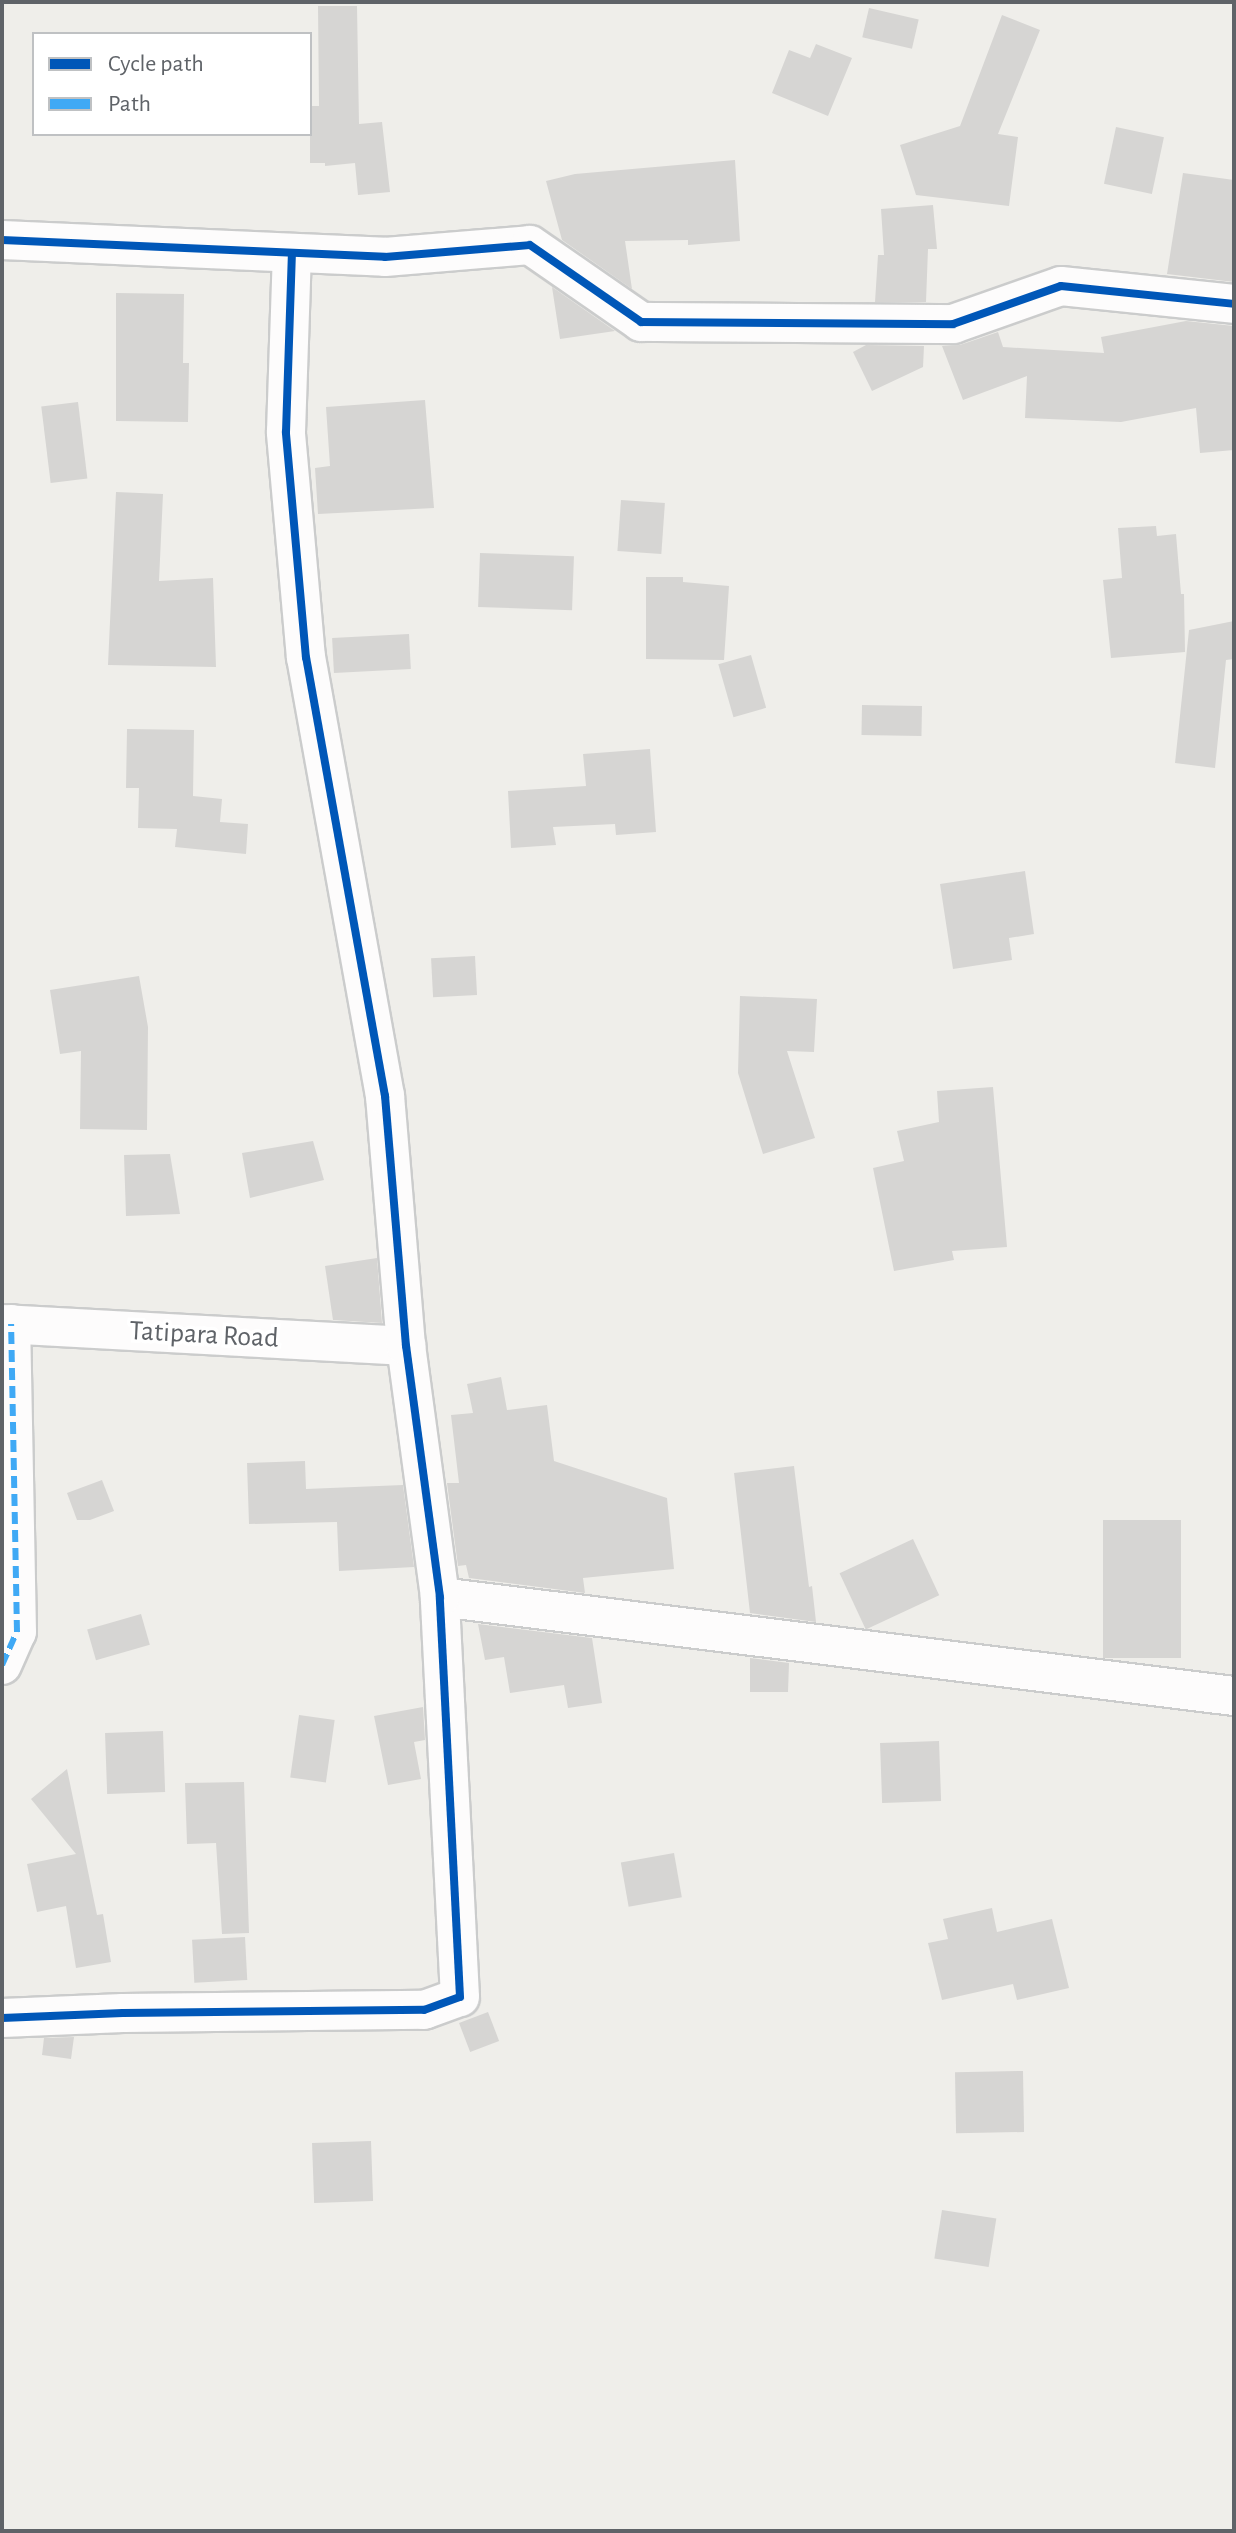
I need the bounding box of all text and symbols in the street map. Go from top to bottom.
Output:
legend [32,32,312,136]
text: Cycle path [108,52,204,76]
text: Path [108,92,151,116]
street label: Tatipara Road [129,1314,279,1356]

